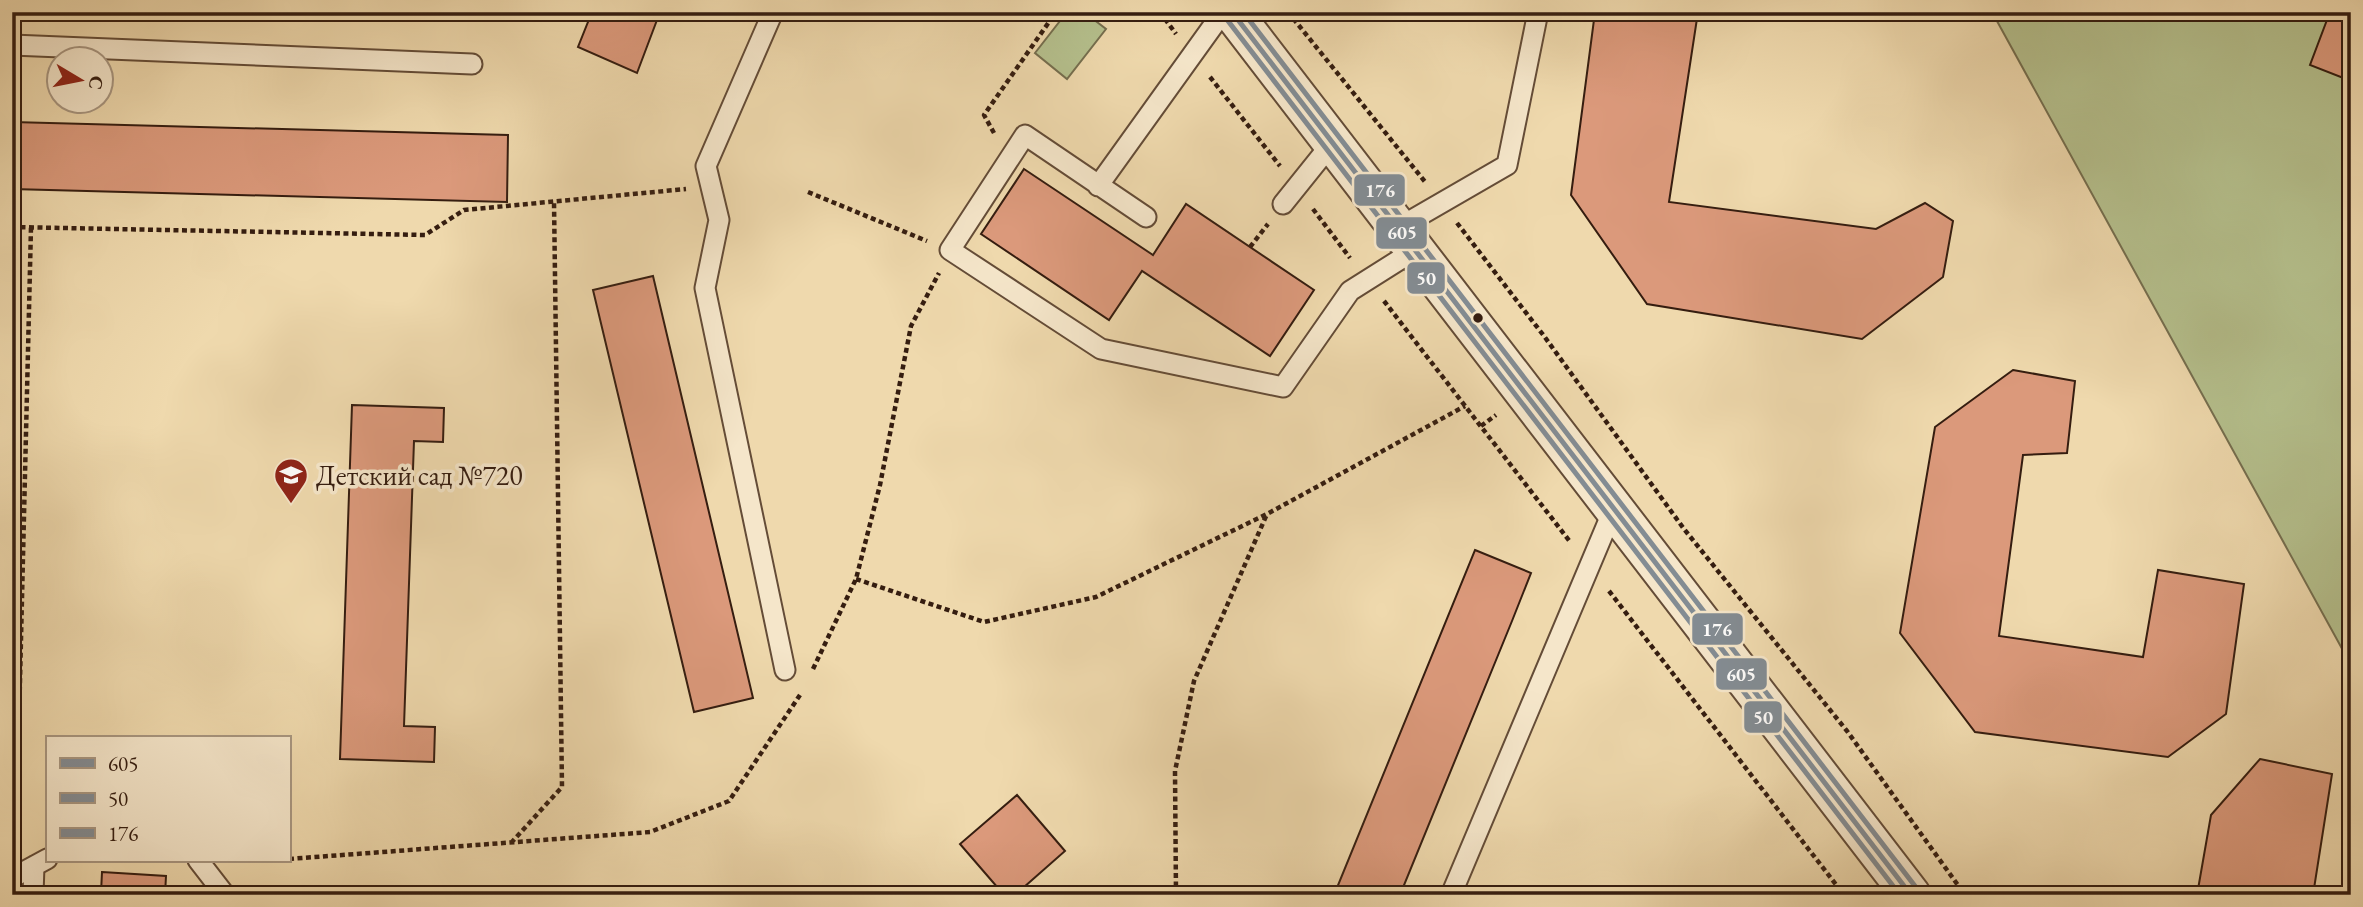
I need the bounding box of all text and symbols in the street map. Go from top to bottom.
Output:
north arrow [46,46,116,116]
text: С [83,74,110,92]
line badge: 176 [1353,173,1406,207]
text: 176 [1365,178,1395,203]
line badge: 605 [1375,216,1428,250]
text: 605 [1387,220,1417,245]
line badge: 50 [1406,261,1446,295]
text: 50 [1416,266,1436,291]
unlabelled marker [1471,311,1485,325]
school or university icon: Детский сад №720 [272,456,310,505]
place label: Детский сад №720 [316,457,523,493]
line badge: 176 [1691,612,1744,646]
text: 176 [1702,617,1732,642]
line badge: 605 [1715,657,1768,691]
text: 605 [1726,662,1756,687]
line badge: 50 [1743,700,1783,734]
text: 50 [1753,705,1773,730]
legend [46,736,290,862]
text: 605 [108,750,138,777]
text: 50 [108,785,128,812]
text: 176 [108,820,138,847]

